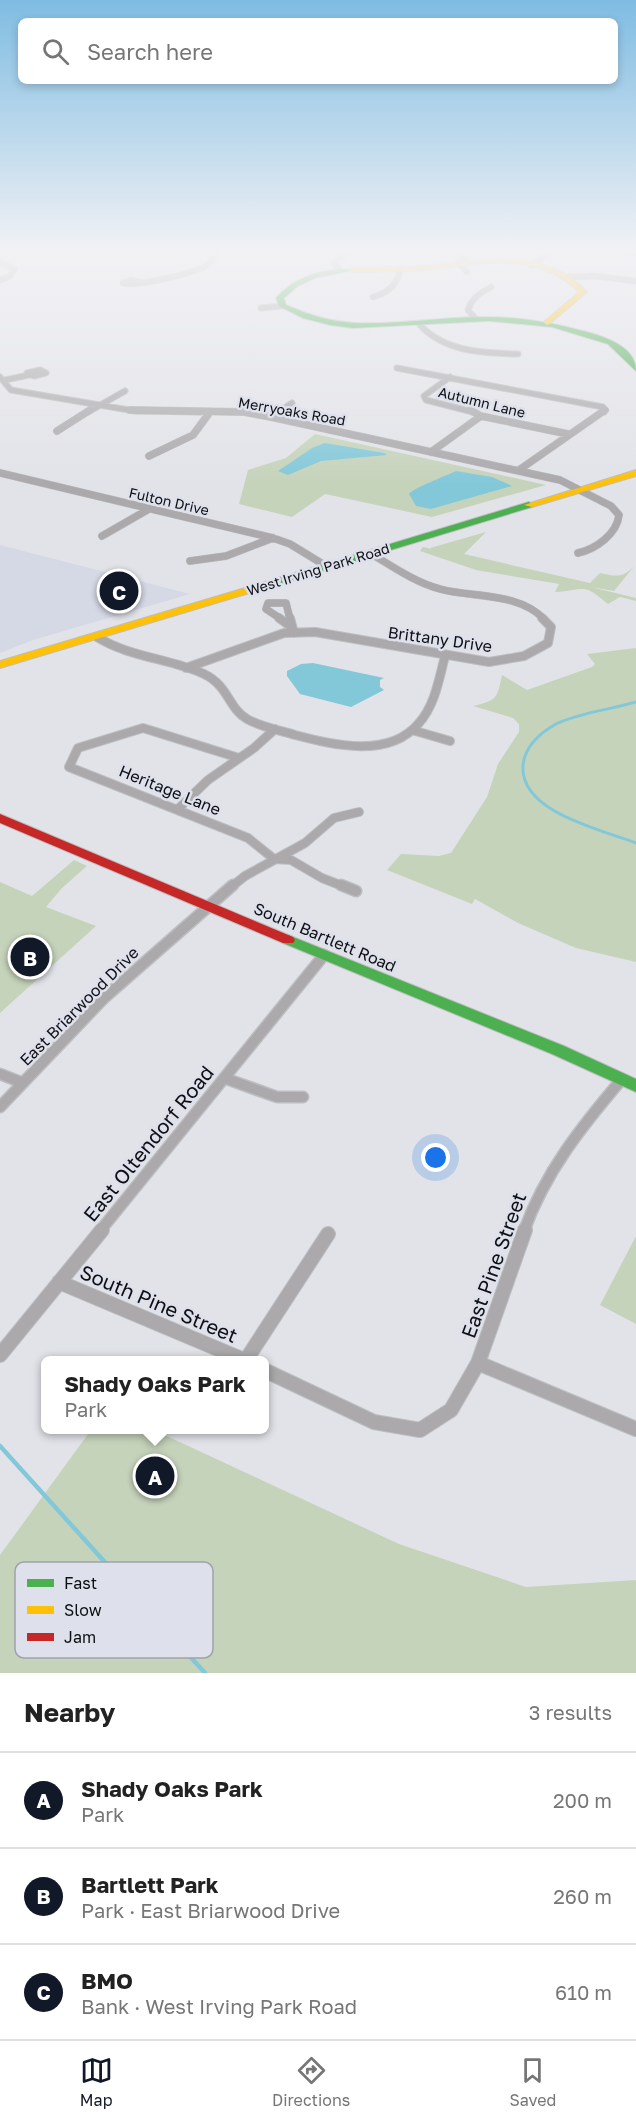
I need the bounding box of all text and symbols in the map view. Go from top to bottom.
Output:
search box [18,18,618,84]
icon: search [39,35,72,68]
text: Search here [87,38,213,65]
street label: Autumn Lane [437,383,527,421]
street label: Merryoaks Road [237,393,347,429]
street label: Fulton Drive [127,484,211,518]
street label: West Irving Park Road [245,539,391,599]
pin: C [100,568,138,614]
street label: Brittany Drive [387,622,493,656]
street label: Heritage Lane [116,761,224,819]
street label: South Bartlett Road [251,898,399,976]
pin: B [10,934,50,980]
street label: East Briarwood Drive [16,943,142,1069]
street label: East Oltendorf Road [78,1060,218,1226]
your location [421,1143,450,1172]
street label: East Pine Street [455,1189,531,1341]
street label: South Pine Street [77,1259,241,1347]
popup [41,1356,269,1434]
text: Shady Oaks Park [64,1370,246,1397]
text: Park [64,1397,107,1421]
pin: A [136,1454,174,1498]
legend [15,1562,213,1658]
text: Fast [64,1573,97,1593]
text: Slow [64,1600,102,1620]
text: Jam [64,1627,96,1647]
text: Nearby [24,1697,115,1728]
text: 3 results [529,1700,612,1724]
text: Shady Oaks Park [81,1775,263,1802]
text: A [36,1788,51,1812]
text: 200 m [553,1788,612,1812]
text: Park [81,1802,124,1826]
text: Bartlett Park [81,1871,219,1898]
text: B [36,1884,51,1908]
text: 260 m [553,1884,612,1908]
text: Park · East Briarwood Drive [81,1898,340,1922]
text: BMO [81,1967,133,1994]
text: C [36,1980,51,2004]
text: 610 m [555,1980,612,2004]
text: Bank · West Irving Park Road [81,1994,357,2018]
tab: Map [80,2054,113,2110]
tab: Directions [272,2054,350,2110]
tab: Saved [510,2054,556,2110]

